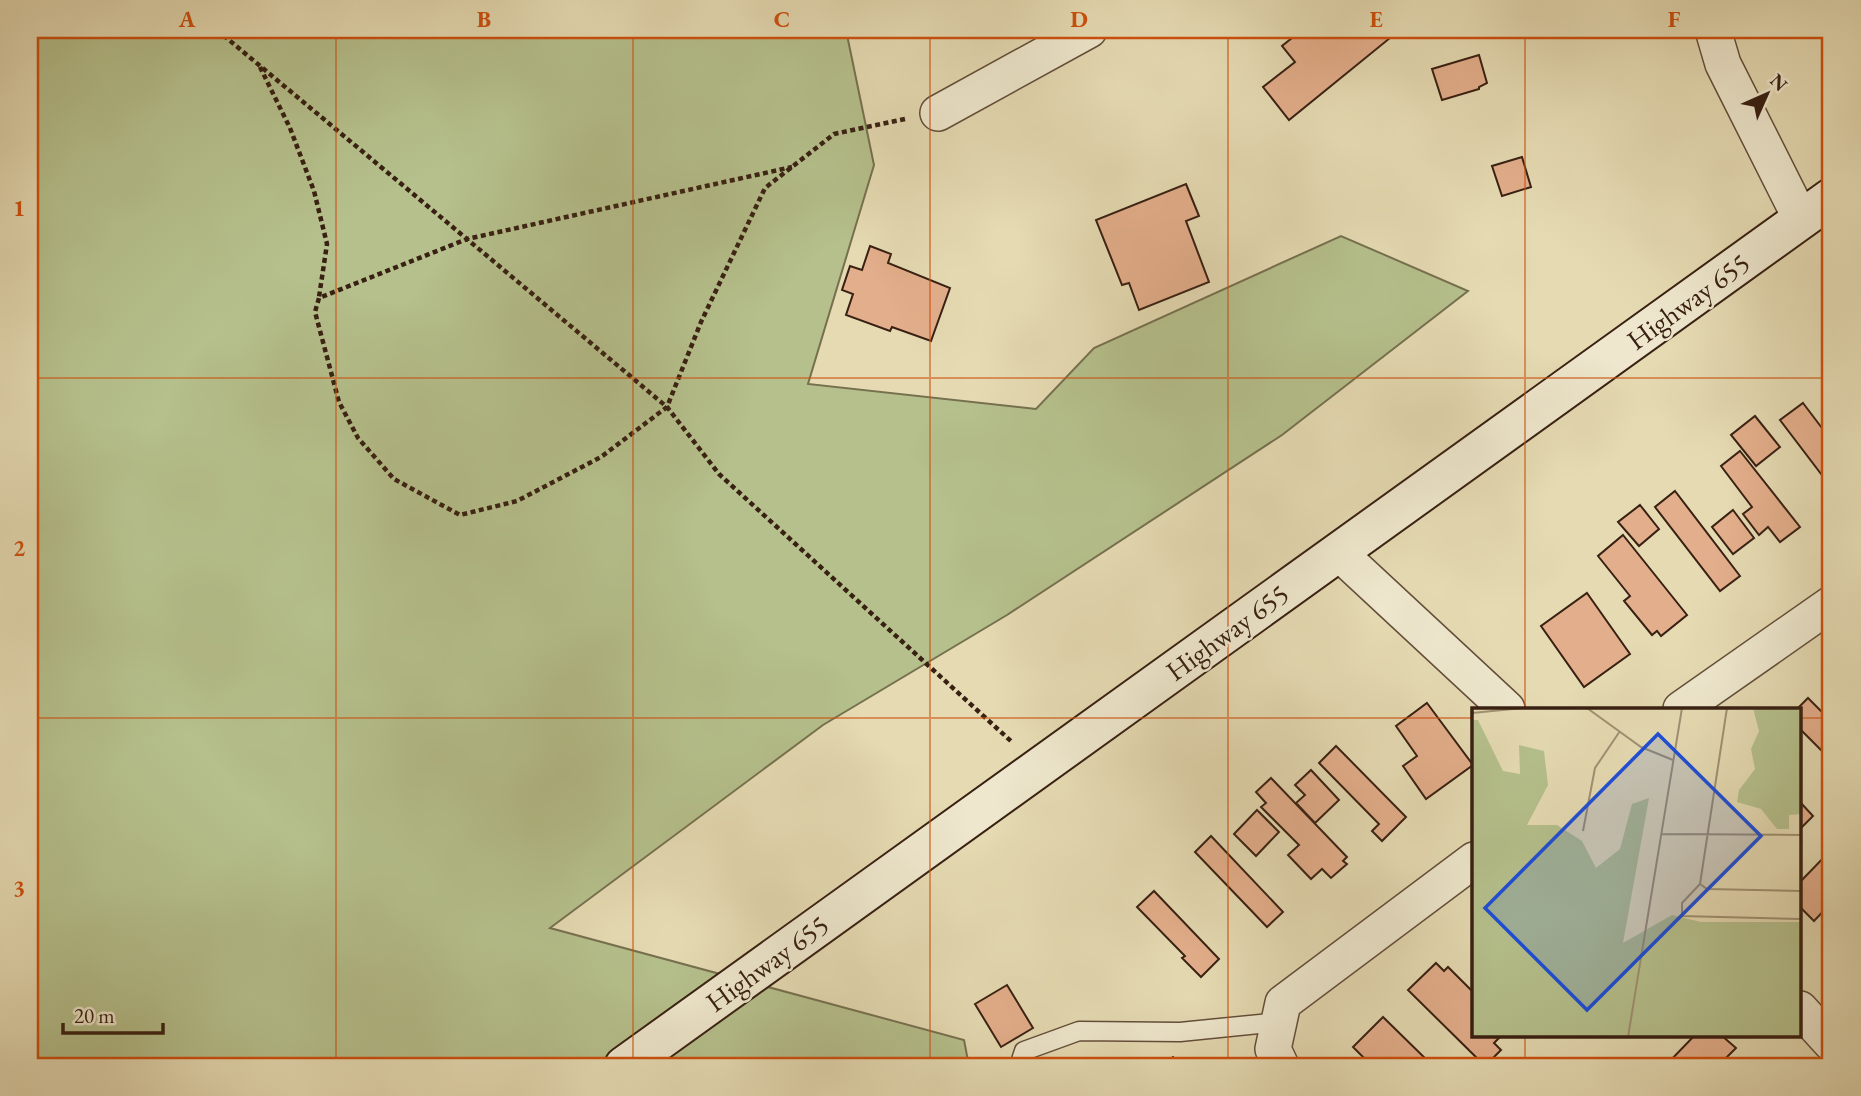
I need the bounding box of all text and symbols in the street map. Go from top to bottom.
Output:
text: A [178,4,196,34]
text: B [477,4,491,34]
text: C [774,4,790,34]
text: D [1070,4,1088,34]
text: E [1369,4,1383,34]
text: F [1668,4,1681,34]
north arrow [1731,60,1801,130]
text: N [1764,68,1793,97]
text: 1 [13,193,25,223]
street label: Highway 655 [1619,244,1757,358]
text: 2 [13,533,25,563]
street label: Highway 655 [1158,575,1296,689]
inset map [1472,708,1801,1036]
text: 3 [13,873,25,903]
street label: Highway 655 [698,906,836,1020]
scale bar [63,991,163,1035]
text: 20 m [74,1002,115,1029]

